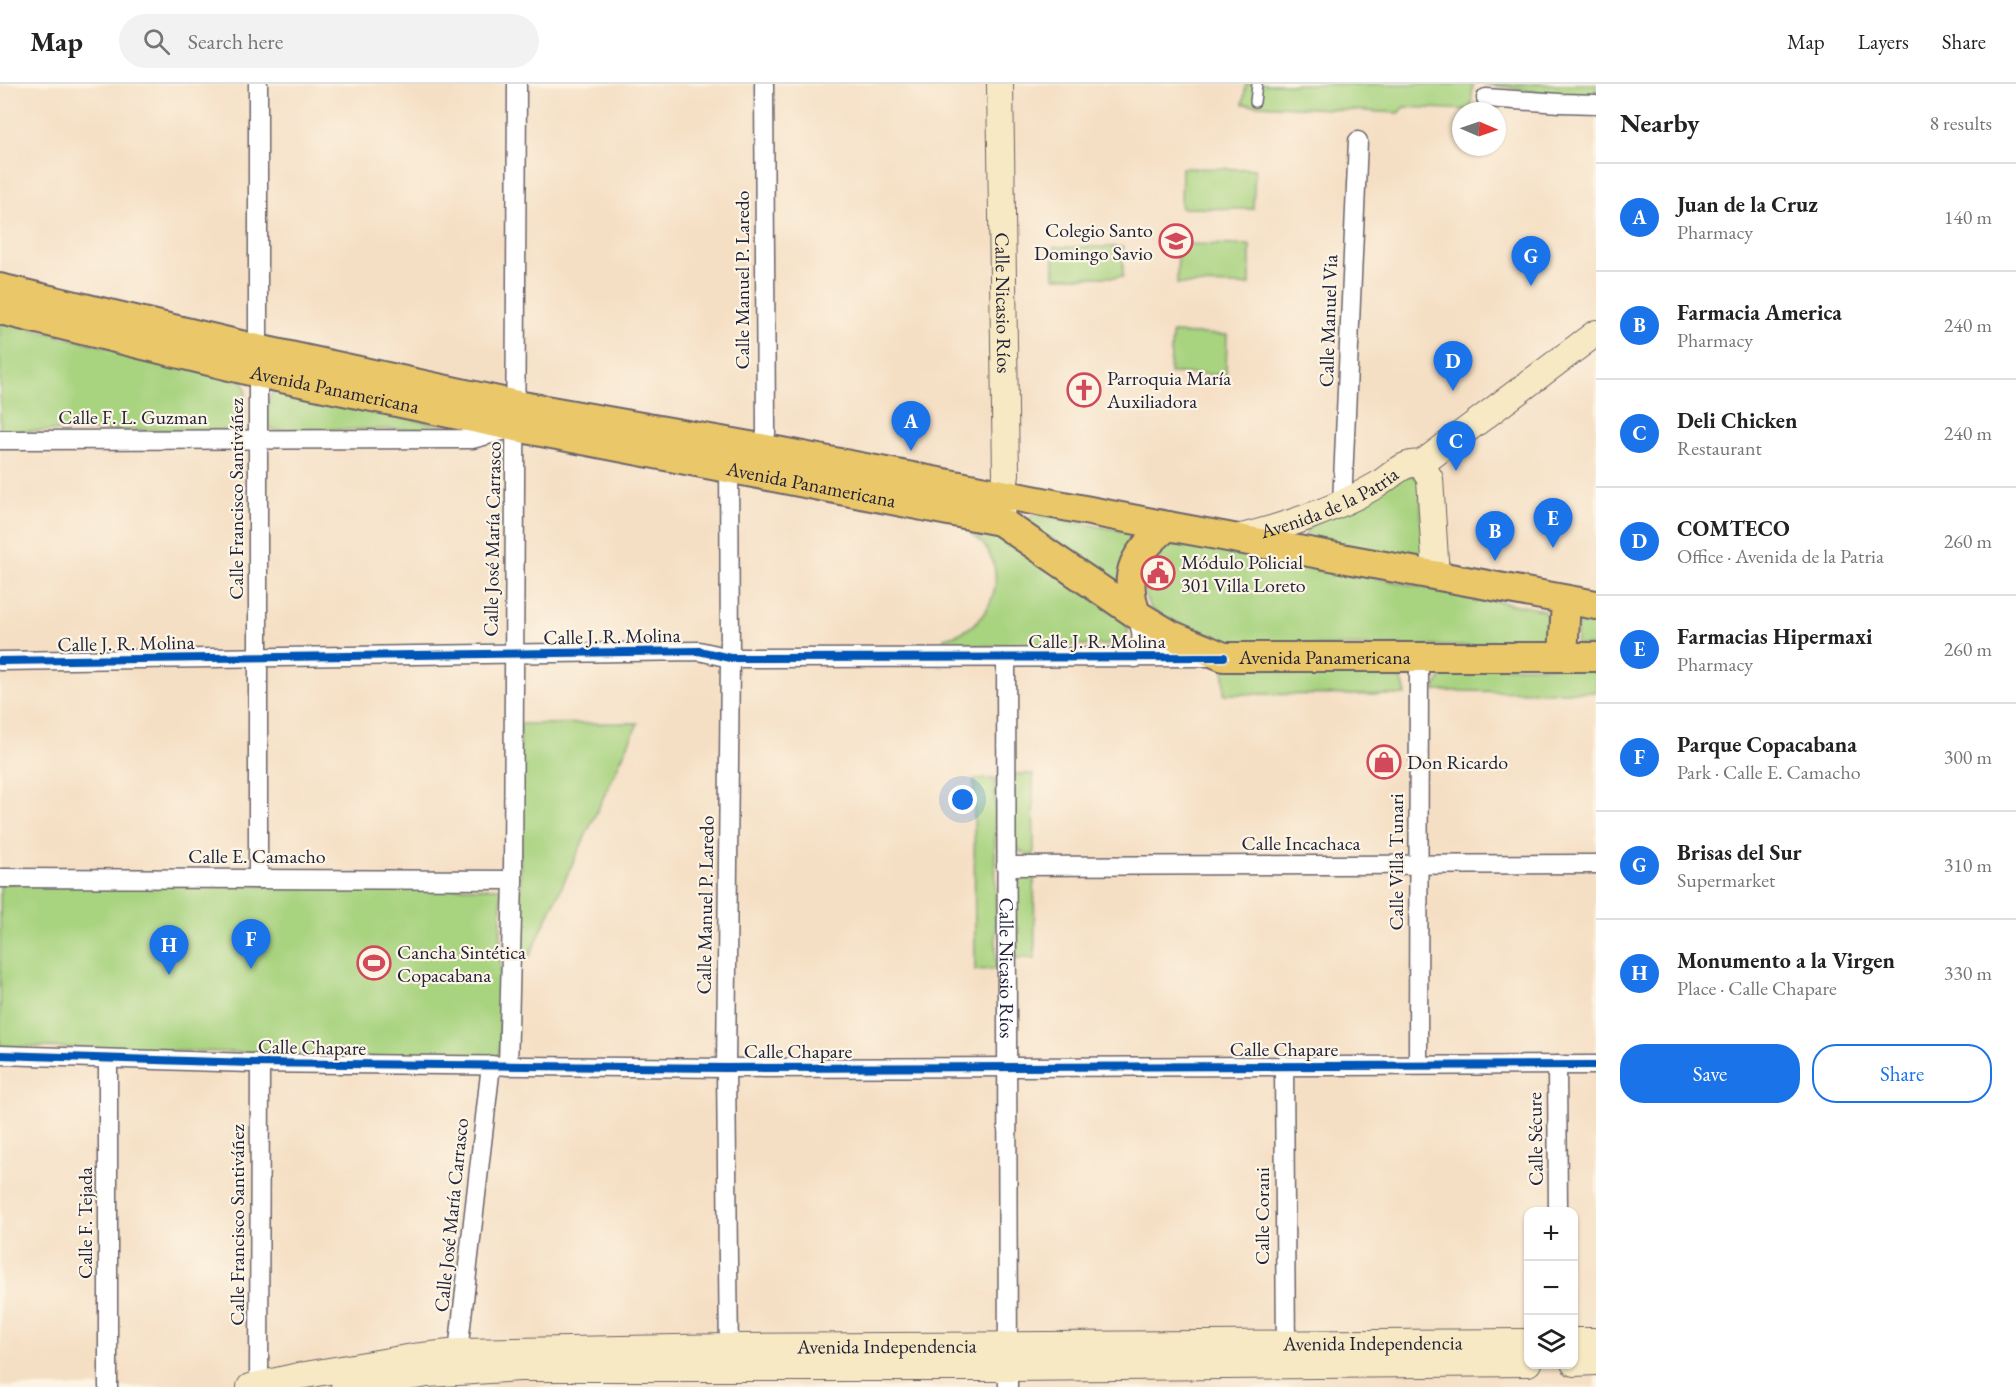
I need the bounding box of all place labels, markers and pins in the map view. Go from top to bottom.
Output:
place label: Colegio Santo Domingo Savio [1034,217,1153,266]
school or university icon: Colegio Santo Domingo Savio [1158,223,1194,259]
pin: G [1512,236,1550,286]
pin: D [1434,342,1472,391]
place label: Parroquia María Auxiliadora [1106,365,1231,414]
church icon: Parroquia María Auxiliadora [1066,372,1102,408]
pin: A [892,402,930,451]
pin: C [1436,422,1476,471]
pin: E [1534,498,1572,548]
pin: B [1476,512,1514,561]
place label: Módulo Policial 301 Villa Loreto [1181,549,1306,598]
public building icon: Módulo Policial 301 Villa Loreto [1140,555,1176,591]
shop icon: Don Ricardo [1366,744,1402,780]
place label: Don Ricardo [1407,749,1508,775]
pin: F [232,920,270,969]
pin: H [150,926,188,975]
place label: Cancha Sintética Copacabana [397,939,526,988]
sports icon: Cancha Sintética Copacabana [356,945,392,981]

